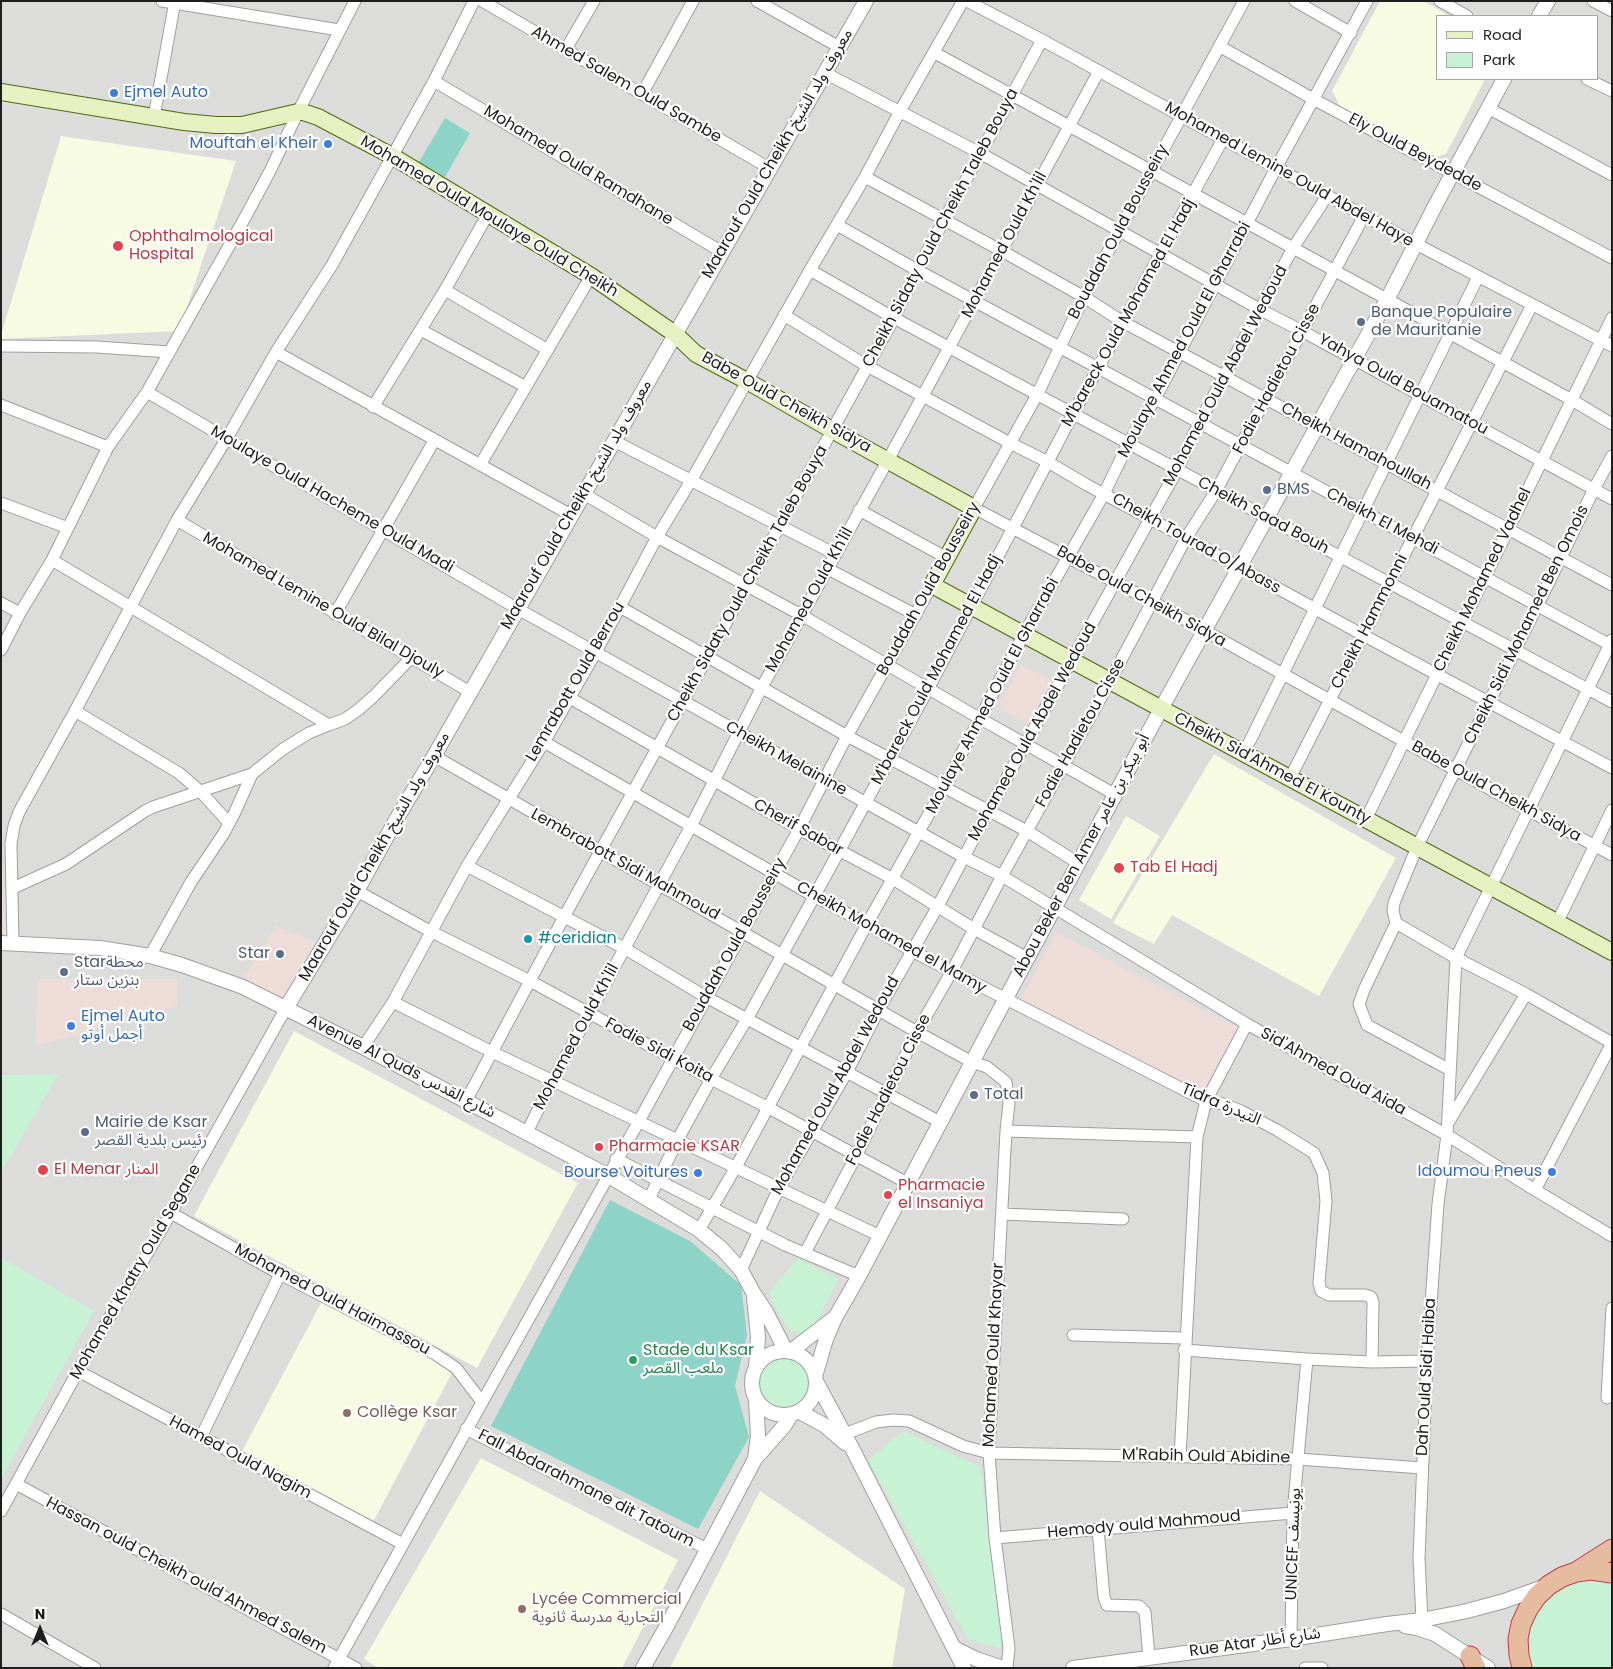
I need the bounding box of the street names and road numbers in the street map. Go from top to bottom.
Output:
street label: Ahmed Salem Ould Sambe [527,23,725,147]
street label: Maarouf Ould Cheikh معروف ولد الشيخ [699,26,857,282]
street label: Cheikh Sidaty Ould Cheikh Taleb Bouya [859,85,1023,371]
street label: Mohamed Lemine Ould Abdel Haye [1161,98,1417,252]
street label: Mohamed Ould Ramdhane [480,102,676,230]
street label: Ely Ould Beydedde [1345,110,1485,196]
street label: Mohamed Ould Moulaye Ould Cheikh [357,132,621,302]
street label: Bouddah Ould Bousseiry [1065,141,1173,323]
street label: Mohamed Ould Kh'lil [958,169,1052,321]
street label: M'bareck Ould Mohamed El Hadj [1058,196,1200,430]
street label: Moulaye Ahmed Ould El Gharrabi [1115,219,1255,461]
street label: Mohamed Ould Abdel Wedoud [1160,263,1292,489]
street label: Fodie Hadietou Cisse [1229,301,1325,457]
street label: Yahya Ould Bouamatou [1315,330,1491,440]
street label: Babe Ould Cheikh Sidya [698,348,874,458]
street label: Maarouf Ould Cheikh معروف ولد الشيخ [498,377,656,633]
street label: Cheikh Hamahoullah [1277,399,1435,495]
street label: Moulaye Ould Hacheme Ould Madi [207,422,457,578]
street label: Cheikh Sidaty Ould Cheikh Taleb Bouya [664,443,832,725]
street label: Cheikh Saad Bouh [1194,473,1332,559]
street label: Cheikh El Mehdi [1323,484,1441,560]
street label: Cheikh Mohamed Vadhel [1430,485,1536,675]
street label: Cheikh Tourad O/Abass [1108,490,1284,598]
street label: Bouddah Ould Bousseiry [873,499,985,679]
street label: Cheikh Sidi Mohamed Ben Omois [1461,502,1593,748]
street label: Mohamed Ould Kh'lil [762,524,858,676]
street label: Mohamed Lemine Ould Bilal Djouly [199,529,447,683]
street label: Babe Ould Cheikh Sidya [1053,542,1229,652]
street label: Cheikh Hammonni [1328,551,1412,693]
street label: M'bareck Ould Mohamed El Hadj [868,552,1006,788]
street label: Moulaye Ahmed Ould El Gharrabi [923,575,1063,817]
street label: Lemrabott Ould Berrou [522,599,630,765]
street label: Mohamed Ould Abdel Wedoud [965,620,1101,844]
street label: Fodie Hadietou Cisse [1032,655,1130,811]
street label: Cheikh Sid'Ahmed El Kounty [1170,709,1374,829]
street label: Cheikh Melainine [722,718,850,800]
street label: Maarouf Ould Cheikh معروف ولد الشيخ [296,729,454,985]
street label: Abou Beker Ben Amer أبو بيكر بن عامر [1010,731,1154,981]
street label: Babe Ould Cheikh Sidya [1408,737,1584,847]
street label: Cherif Sabar [750,795,846,861]
street label: Lembrabott Sidi Mahmoud [527,805,723,925]
street label: Bouddah Ould Bousseiry [679,855,791,1035]
street label: Cheikh Mohamed el Mamy [793,878,989,998]
street label: Mohamed Ould Kh'lil [530,961,624,1113]
street label: Mohamed Ould Abdel Wedoud [768,974,904,1198]
street label: Avenue Al Quds شارع القدس [304,1011,498,1123]
street label: Fodie Hadietou Cisse [842,1011,936,1169]
street label: Fodie Sidi Koita [602,1014,716,1088]
street label: Sid'Ahmed Oud Aida [1257,1024,1409,1120]
street label: Tidra التيدرة [1178,1080,1264,1130]
street label: Mohamed Khatry Ould Segane [66,1161,206,1383]
street label: Mohamed Ould Haimassou [231,1240,433,1360]
street label: Mohamed Ould Khayar [980,1262,1008,1448]
street label: Dah Ould Sidi Haiba [1413,1297,1441,1457]
street label: Hamed Ould Nagim [166,1412,314,1504]
street label: Fall Abdarahmane dit Tatoum [475,1426,697,1552]
street label: M'Rabih Ould Abidine [1122,1446,1290,1468]
street label: UNICEF يونيسف [1282,1487,1306,1601]
street label: Hassan ould Cheikh ould Ahmed Salem [42,1494,330,1658]
street label: Hemody ould Mahmoud [1047,1507,1241,1543]
street label: Rue Atar شارع أطار [1188,1624,1322,1662]

